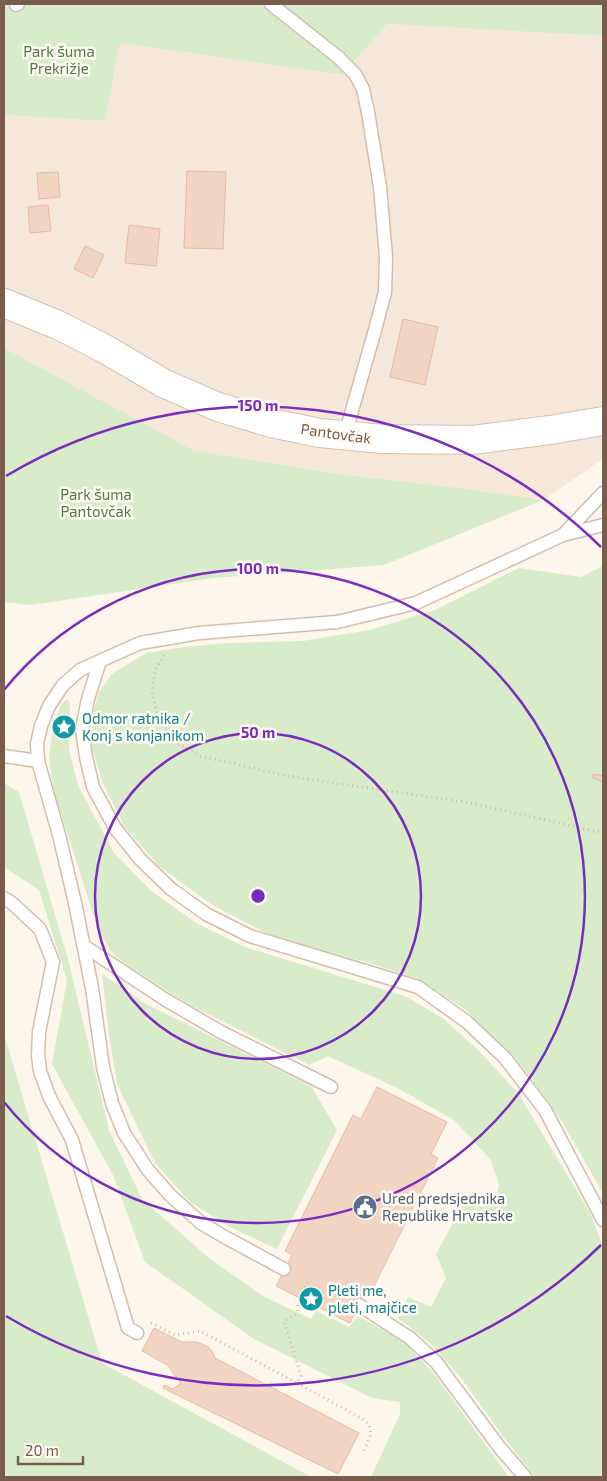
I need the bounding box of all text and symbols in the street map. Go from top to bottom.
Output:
park label: Park šuma Prekrižje [23,42,95,78]
text: 150 m [238,396,278,414]
street label: Pantovčak [300,419,373,447]
park label: Park šuma Pantovčak [60,485,132,520]
text: 100 m [237,559,279,577]
place label: Odmor ratnika / Konj s konjanikom [82,709,204,745]
place icon: Odmor ratnika / Konj s konjanikom [51,714,77,740]
text: 50 m [241,723,275,741]
centre of rings [249,887,267,905]
place label: Ured predsjednika Republike Hrvatske [382,1189,513,1224]
public building icon: Ured predsjednika Republike Hrvatske [352,1194,378,1220]
place label: Pleti me, pleti, majčice [328,1281,417,1317]
place icon: Pleti me, pleti, majčice [298,1286,324,1312]
scale bar [18,1434,82,1466]
text: 20 m [25,1441,59,1459]

